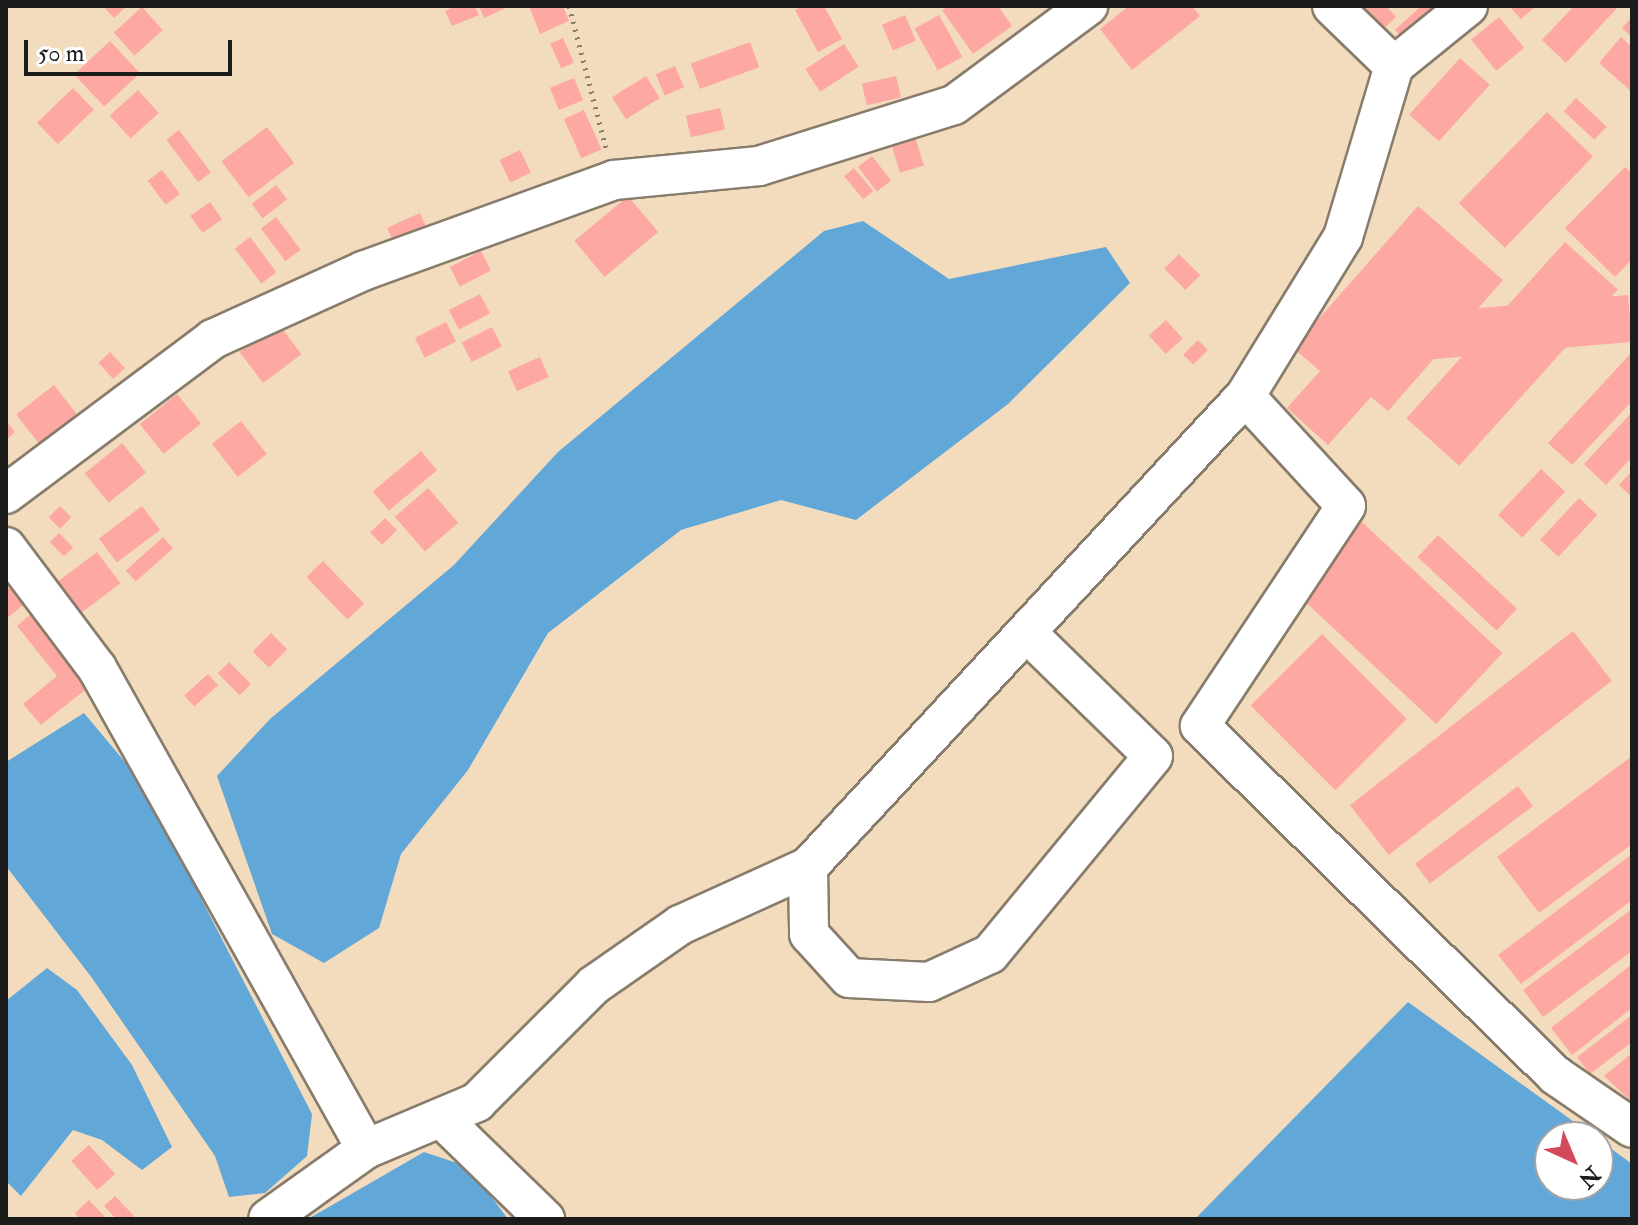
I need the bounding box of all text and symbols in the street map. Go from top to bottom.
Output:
scale bar [28,24,236,74]
text: 50 m [38,38,84,69]
north arrow [1534,1121,1614,1201]
text: N [1572,1160,1606,1194]

